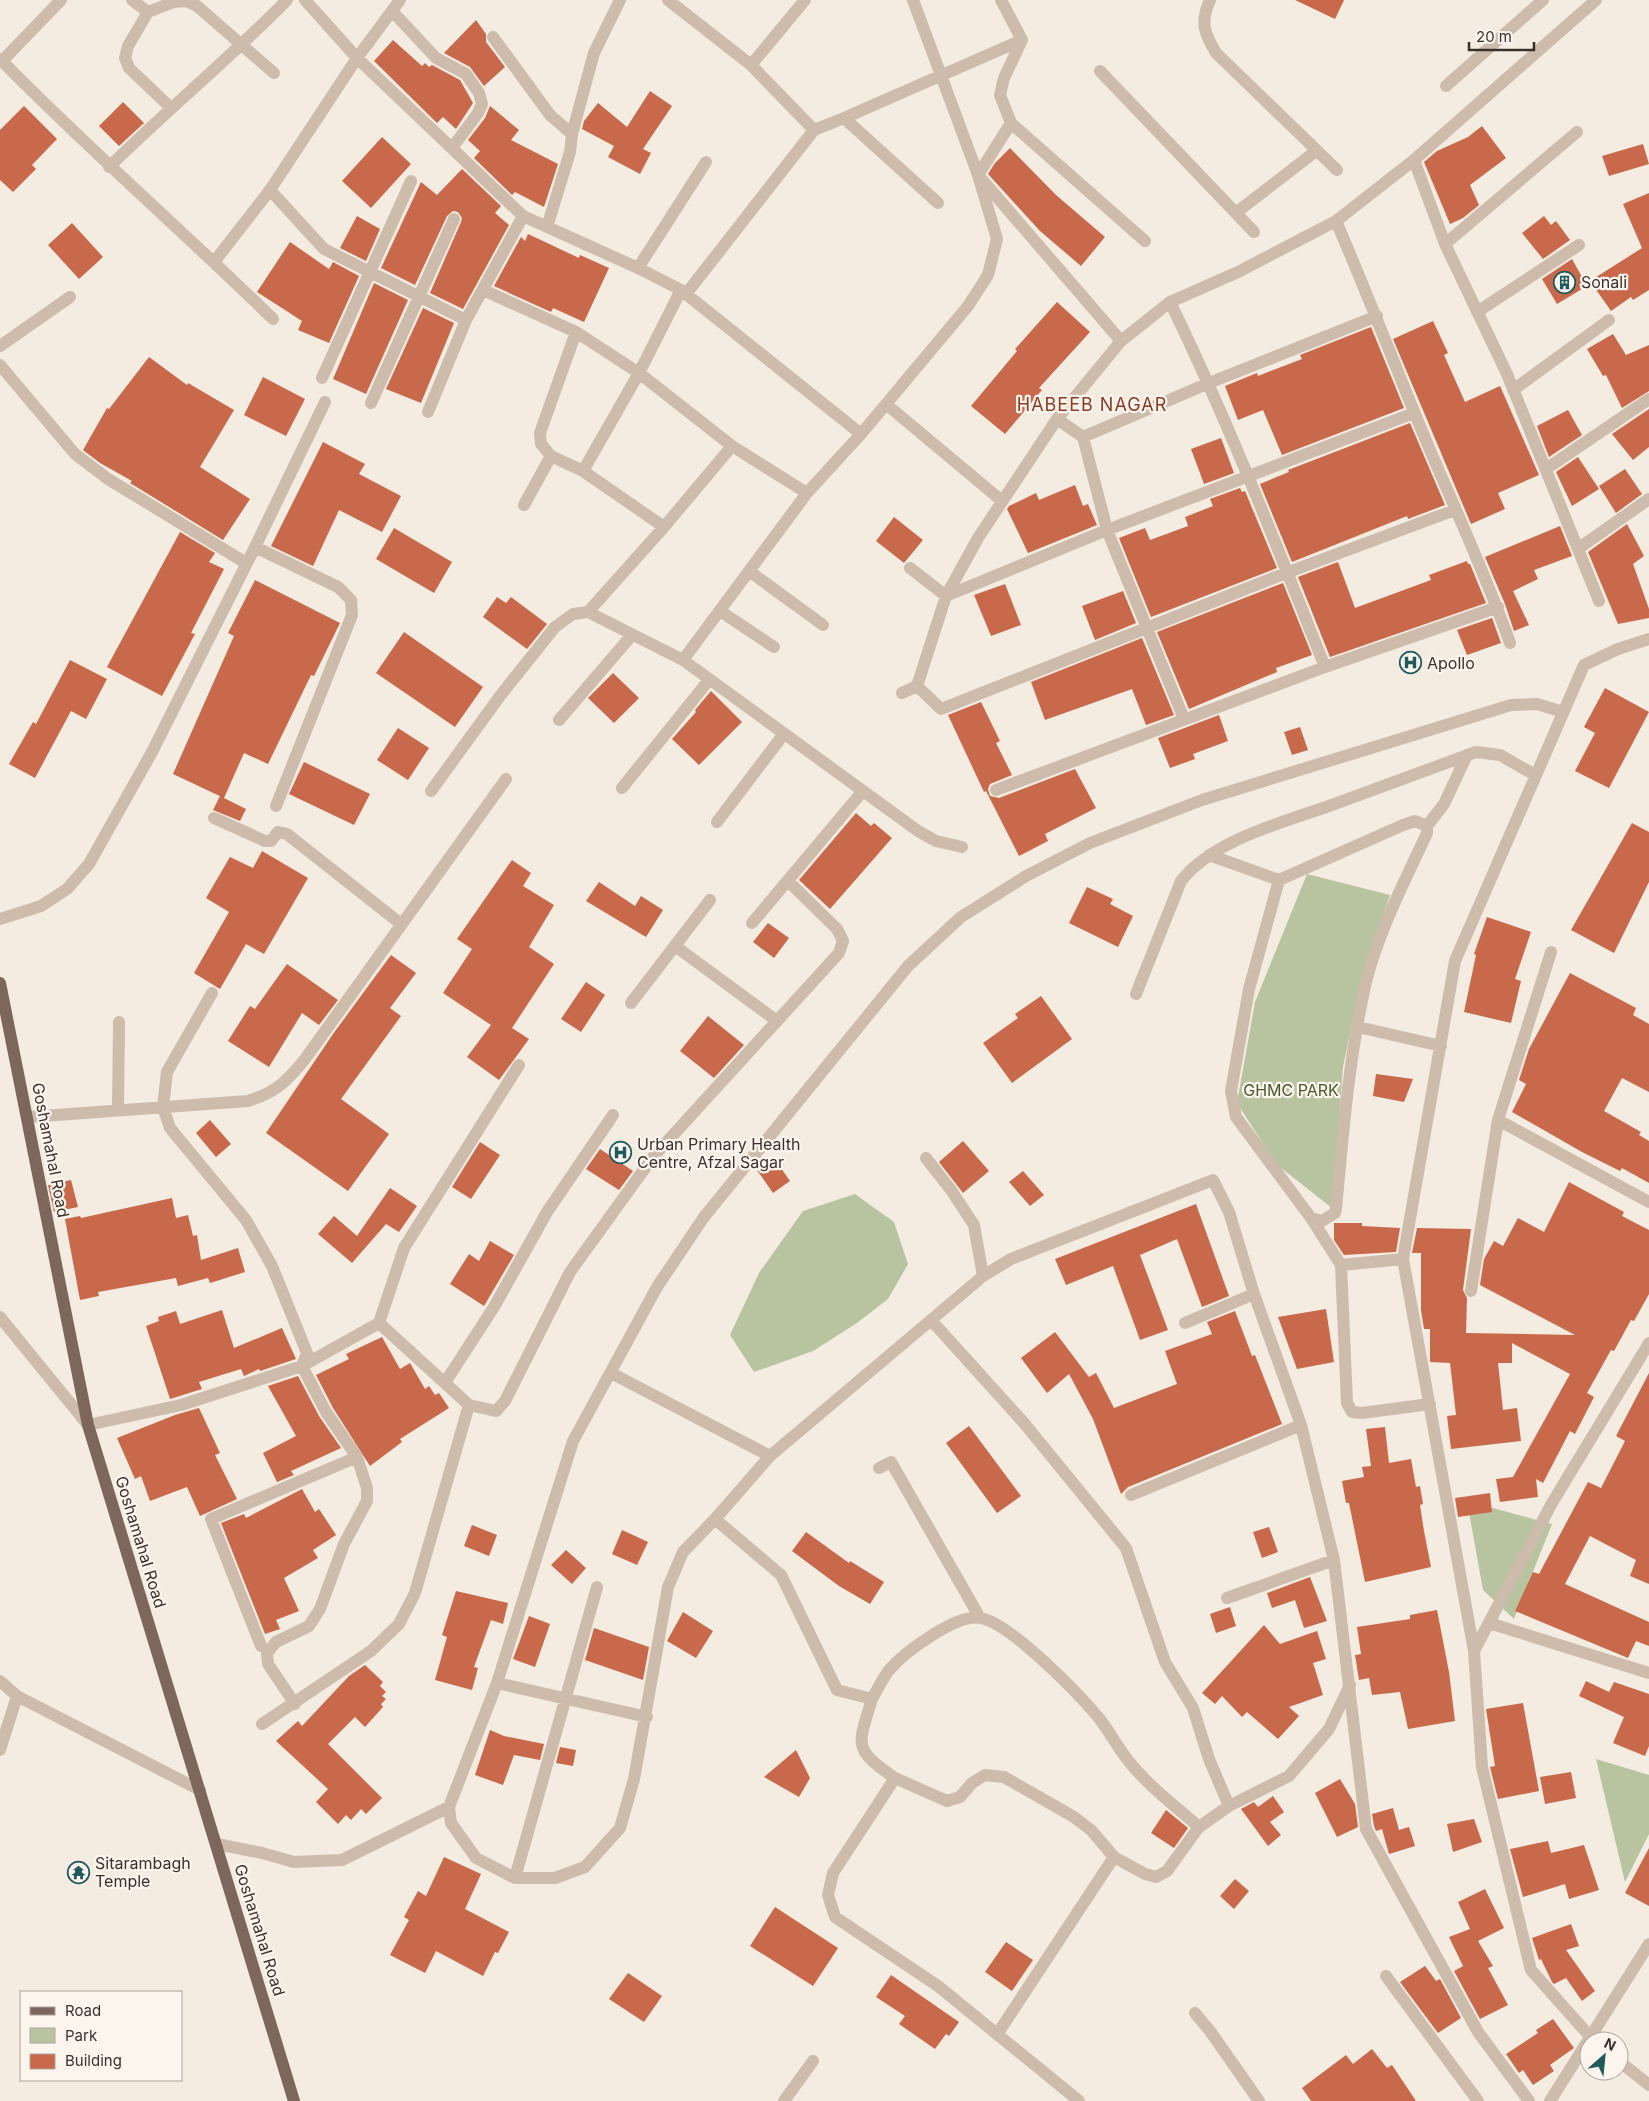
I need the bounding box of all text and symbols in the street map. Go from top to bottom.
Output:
scale bar [1469,20,1534,52]
text: 20 m [1476,27,1512,46]
building icon: Sonali [1553,270,1577,294]
place label: Sonali [1581,272,1627,292]
district label: HABEEB NAGAR [1017,394,1167,415]
hospital icon: Apollo [1399,651,1423,675]
place label: Apollo [1427,653,1475,673]
park label: GHMC PARK [1243,1080,1339,1100]
street label: Goshamahal Road [28,1081,74,1219]
place label: Urban Primary Health Centre, Afzal Sagar [637,1134,800,1172]
hospital icon: Urban Primary Health Centre, Afzal Sagar [609,1141,633,1165]
street label: Goshamahal Road [111,1474,171,1610]
place label: Sitarambagh Temple [95,1853,191,1891]
temple icon: Sitarambagh Temple [67,1860,91,1884]
street label: Goshamahal Road [230,1862,290,1998]
legend [20,1991,182,2081]
text: Road [65,2001,101,2020]
text: Park [65,2026,98,2045]
north arrow [1579,2031,1629,2081]
text: N [1602,2034,1619,2054]
text: Building [65,2051,122,2070]

